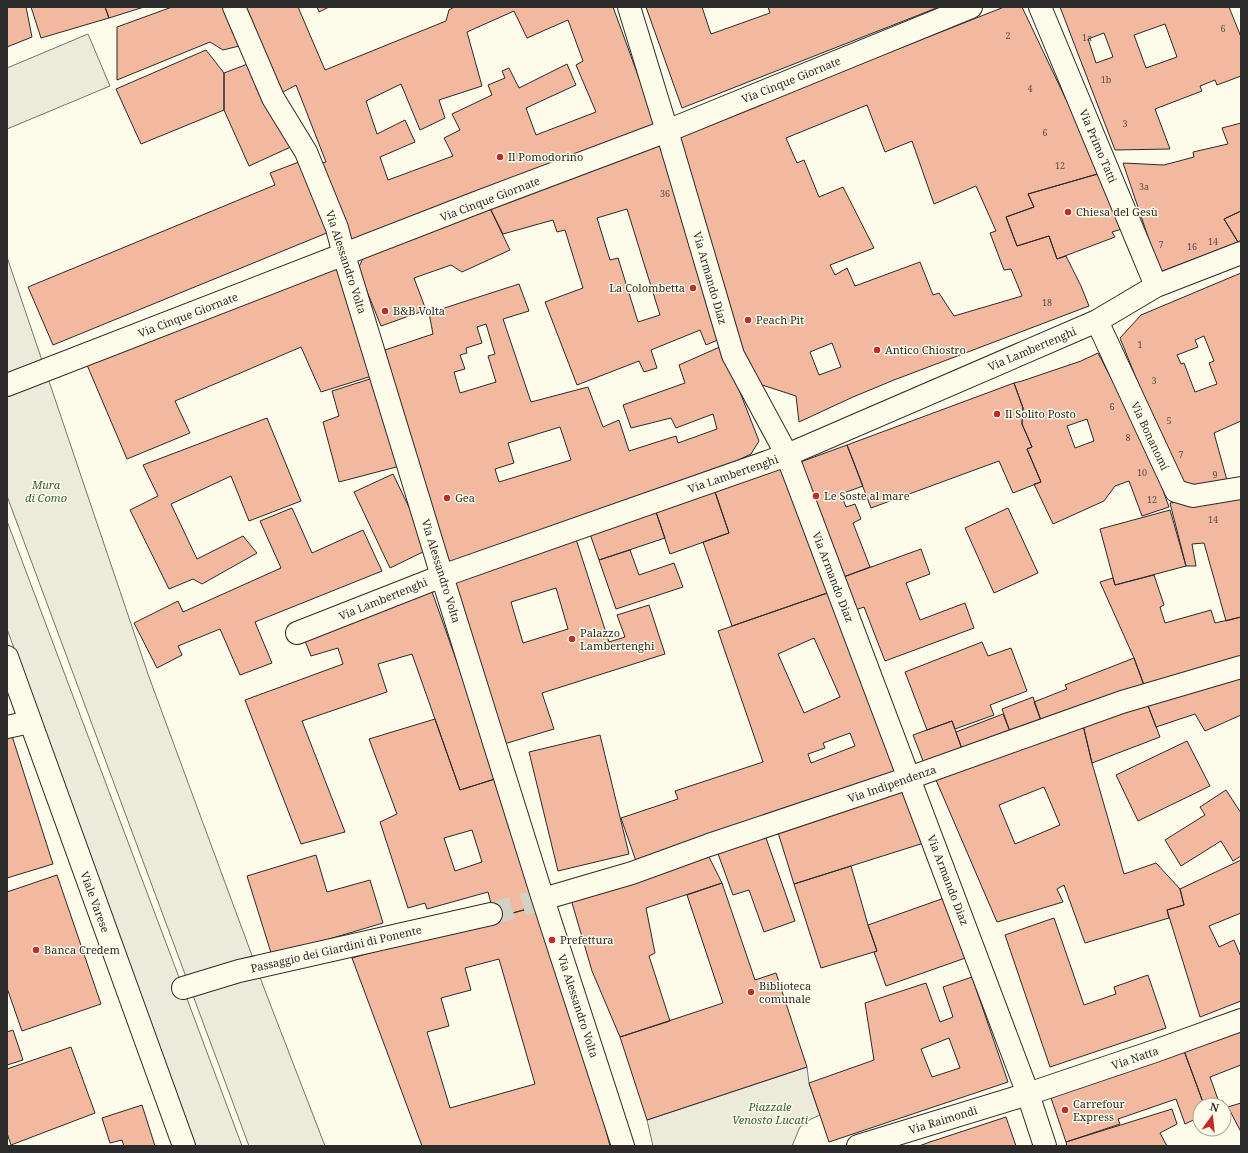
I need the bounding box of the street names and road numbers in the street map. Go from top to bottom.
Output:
street label: Via Cinque Giornate [739,53,843,106]
street label: Via Primo Tatti [1076,107,1121,185]
street label: Via Cinque Giornate [438,173,542,224]
street label: Via Alessandro Volta [323,208,370,316]
street label: Via Armando Diaz [690,230,731,326]
street label: Via Cinque Giornate [136,289,240,340]
street label: Via Lambertenghi [985,323,1079,374]
street label: Via Bonanomi [1128,399,1173,473]
street label: Via Lambertenghi [686,451,780,496]
street label: Via Alessandro Volta [419,517,464,625]
street label: Via Armando Diaz [809,529,858,624]
street label: Via Lambertenghi [336,574,430,623]
street label: Via Indipendenza [846,761,938,806]
street label: Via Armando Diaz [924,832,973,927]
street label: Viale Varese [77,869,114,935]
street label: Passaggio dei Giardini di Ponente [249,921,423,976]
street label: Via Alessandro Volta [555,952,602,1060]
street label: Via Natta [1109,1043,1160,1073]
street label: Via Raimondi [907,1102,979,1137]

